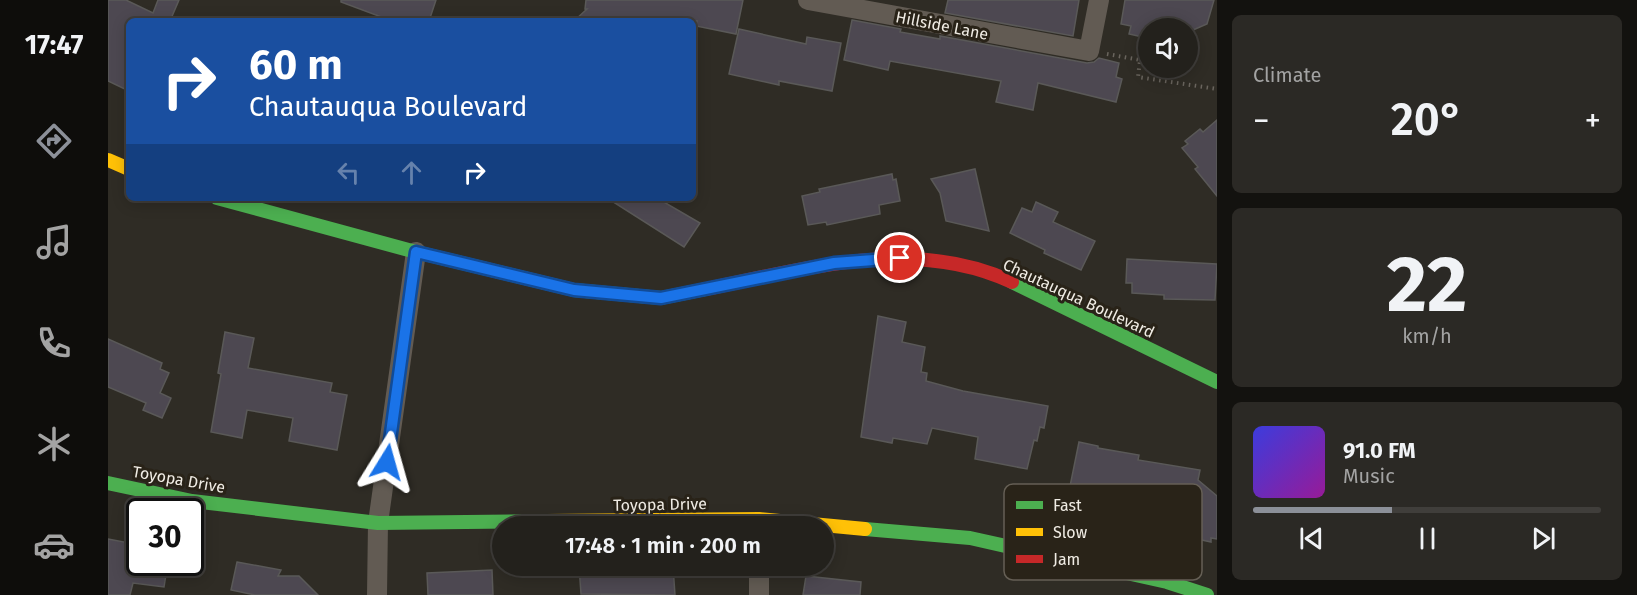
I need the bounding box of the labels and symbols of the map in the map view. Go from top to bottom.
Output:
street label: Hillside Lane [894,7,990,44]
pin [874,232,925,283]
street label: Chautauqua Boulevard [1000,255,1158,342]
position arrow [355,430,419,494]
street label: Toyopa Drive [131,462,227,497]
legend [1004,484,1202,580]
street label: Toyopa Drive [613,494,707,515]
text: Fast [1053,496,1082,515]
speed limit sign: 30 [126,498,204,576]
text: Slow [1053,523,1088,542]
text: Jam [1053,550,1080,569]

